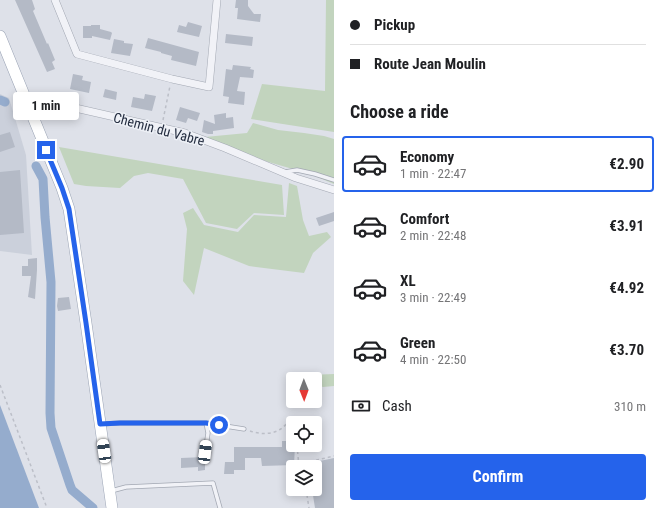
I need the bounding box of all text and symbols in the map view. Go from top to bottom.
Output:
text: Pickup [374,16,415,34]
text: Route Jean Moulin [374,55,486,73]
callout: 1 min [13,92,79,120]
text: 1 min [32,98,60,113]
text: Choose a ride [350,101,449,122]
street label: Chemin du Vabre [112,109,207,149]
route end [37,141,55,159]
icon: car [352,146,388,182]
text: Economy [400,148,454,166]
text: €2.90 [609,155,644,173]
text: 1 min · 22:47 [400,166,466,181]
icon: car [352,208,388,244]
text: Comfort [400,210,449,228]
text: €3.91 [609,217,644,235]
text: 2 min · 22:48 [400,228,466,243]
icon: car [352,270,388,306]
text: XL [400,272,416,290]
text: €4.92 [609,279,644,297]
text: 3 min · 22:49 [400,290,466,305]
icon: car [352,332,388,368]
text: Green [400,334,435,352]
text: €3.70 [609,341,644,359]
text: 4 min · 22:50 [400,352,466,367]
north arrow [286,372,322,408]
map controls [286,372,322,496]
icon: cash [350,395,372,417]
text: Cash [382,397,412,415]
text: 310 m [614,399,646,414]
route start [210,416,228,434]
button: locate [286,416,322,452]
car [96,438,112,464]
car [198,439,212,465]
button: Confirm [350,454,646,500]
button: layers [286,460,322,496]

